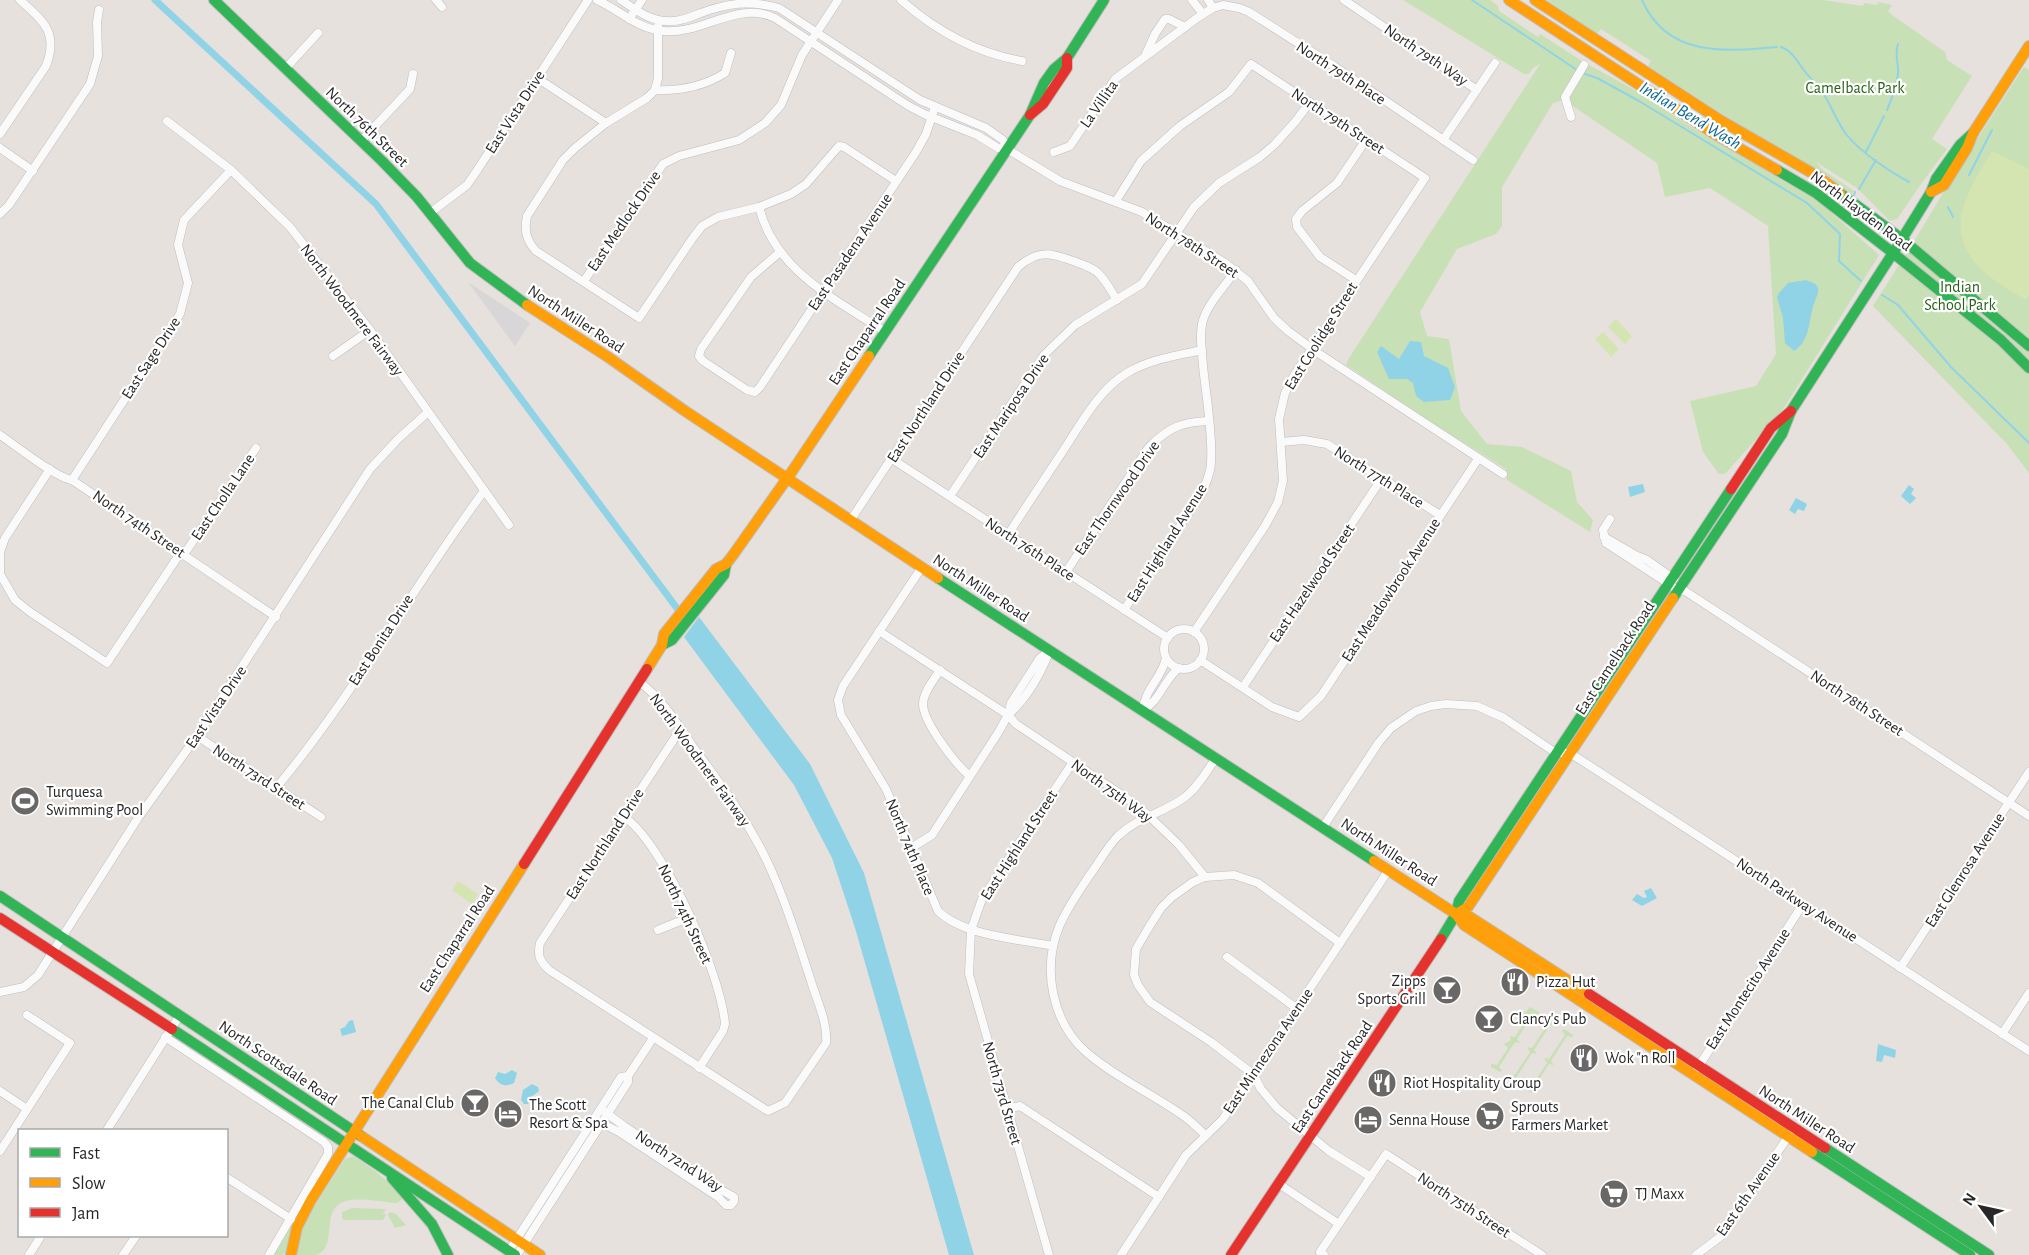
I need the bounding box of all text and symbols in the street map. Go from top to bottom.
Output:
street label: North 79th Way [1381,21,1471,90]
street label: North 79th Place [1293,38,1389,108]
street label: East Vista Drive [482,68,548,156]
street label: La Villita [1077,77,1121,131]
water label: Indian Bend Wash [1636,79,1744,153]
park label: Camelback Park [1806,80,1905,96]
street label: North 76th Street [323,84,411,170]
street label: North 79th Street [1289,85,1387,157]
street label: East Medlock Drive [584,168,664,274]
street label: North Hayden Road [1807,168,1915,255]
street label: East Pasadena Avenue [805,190,895,314]
street label: North 78th Street [1143,209,1241,281]
street label: North Woodmere Fairway [297,241,407,379]
street label: East Chaparral Road [826,276,908,388]
street label: East Coolidge Street [1281,279,1361,393]
park label: Indian School Park [1924,279,1997,313]
street label: North Miller Road [525,282,627,356]
street label: East Sage Drive [119,314,183,402]
street label: East Northland Drive [884,349,968,465]
street label: East Mariposa Drive [970,351,1052,461]
street label: East Thornwood Drive [1072,438,1162,558]
street label: North 77th Place [1331,443,1427,511]
street label: East Cholla Lane [188,451,258,543]
street label: East Highland Avenue [1124,481,1210,605]
street label: North 74th Street [90,487,188,561]
street label: North 76th Place [982,514,1078,584]
street label: East Meadowbrook Avenue [1339,515,1443,665]
street label: East Hazelwood Street [1266,521,1358,645]
street label: North Miller Road [930,551,1032,625]
street label: East Bonita Drive [346,592,416,688]
street label: East Camelback Road [1572,598,1658,718]
street label: East Vista Drive [183,663,249,751]
street label: North 78th Street [1808,667,1906,739]
street label: North Woodmere Fairway [646,691,754,830]
street label: North 73rd Street [210,741,308,813]
street label: North 75th Way [1068,756,1156,827]
place label: Turquesa Swimming Pool [46,784,143,818]
sports icon: Turquesa Swimming Pool [9,785,41,817]
street label: East Northland Drive [563,786,647,902]
street label: East Highland Street [978,787,1060,903]
street label: North 74th Place [882,796,938,898]
street label: East Glenrosa Avenue [1922,810,2008,930]
street label: North Miller Road [1338,815,1440,889]
street label: North Parkway Avenue [1733,855,1860,946]
street label: North 74th Street [655,862,715,966]
street label: East Chaparral Road [417,883,497,995]
street label: East Montecito Avenue [1703,926,1793,1052]
restaurant icon: Pizza Hut [1499,966,1531,998]
place label: Zipps Sports Grill [1358,973,1426,1007]
bar icon: Zipps Sports Grill [1431,974,1463,1006]
place label: Pizza Hut [1536,974,1595,990]
street label: East Minnezona Avenue [1220,985,1316,1117]
bar icon: Clancy's Pub [1473,1003,1505,1035]
place label: Clancy's Pub [1510,1011,1586,1028]
street label: North Scottsdale Road [216,1018,340,1108]
street label: East Camelback Road [1289,1018,1375,1136]
street label: North 73rd Street [980,1040,1024,1146]
restaurant icon: Wok "n Roll [1568,1042,1600,1074]
place label: Wok "n Roll [1605,1050,1676,1066]
restaurant icon: Riot Hospitality Group [1366,1067,1398,1099]
place label: Riot Hospitality Group [1403,1075,1541,1092]
street label: North Miller Road [1756,1082,1858,1156]
bar icon: The Canal Club [459,1087,491,1119]
place label: The Canal Club [362,1095,454,1111]
place label: The Scott Resort & Spa [529,1097,608,1131]
hotel icon: The Scott Resort & Spa [492,1098,524,1130]
place label: Sprouts Farmers Market [1511,1099,1608,1133]
supermarket icon: Sprouts Farmers Market [1474,1100,1506,1132]
hotel icon: Senna House [1352,1104,1384,1136]
place label: Senna House [1389,1112,1470,1128]
street label: North 72nd Way [632,1127,725,1196]
legend [18,1129,228,1237]
text: Fast [72,1145,100,1163]
street label: East 6th Avenue [1713,1149,1783,1239]
street label: North 75th Street [1415,1169,1513,1241]
text: Slow [72,1175,105,1193]
north arrow [1951,1177,2011,1237]
supermarket icon: TJ Maxx [1598,1178,1630,1210]
place label: TJ Maxx [1635,1186,1684,1202]
text: N [1960,1190,1979,1208]
text: Jam [72,1205,100,1223]

